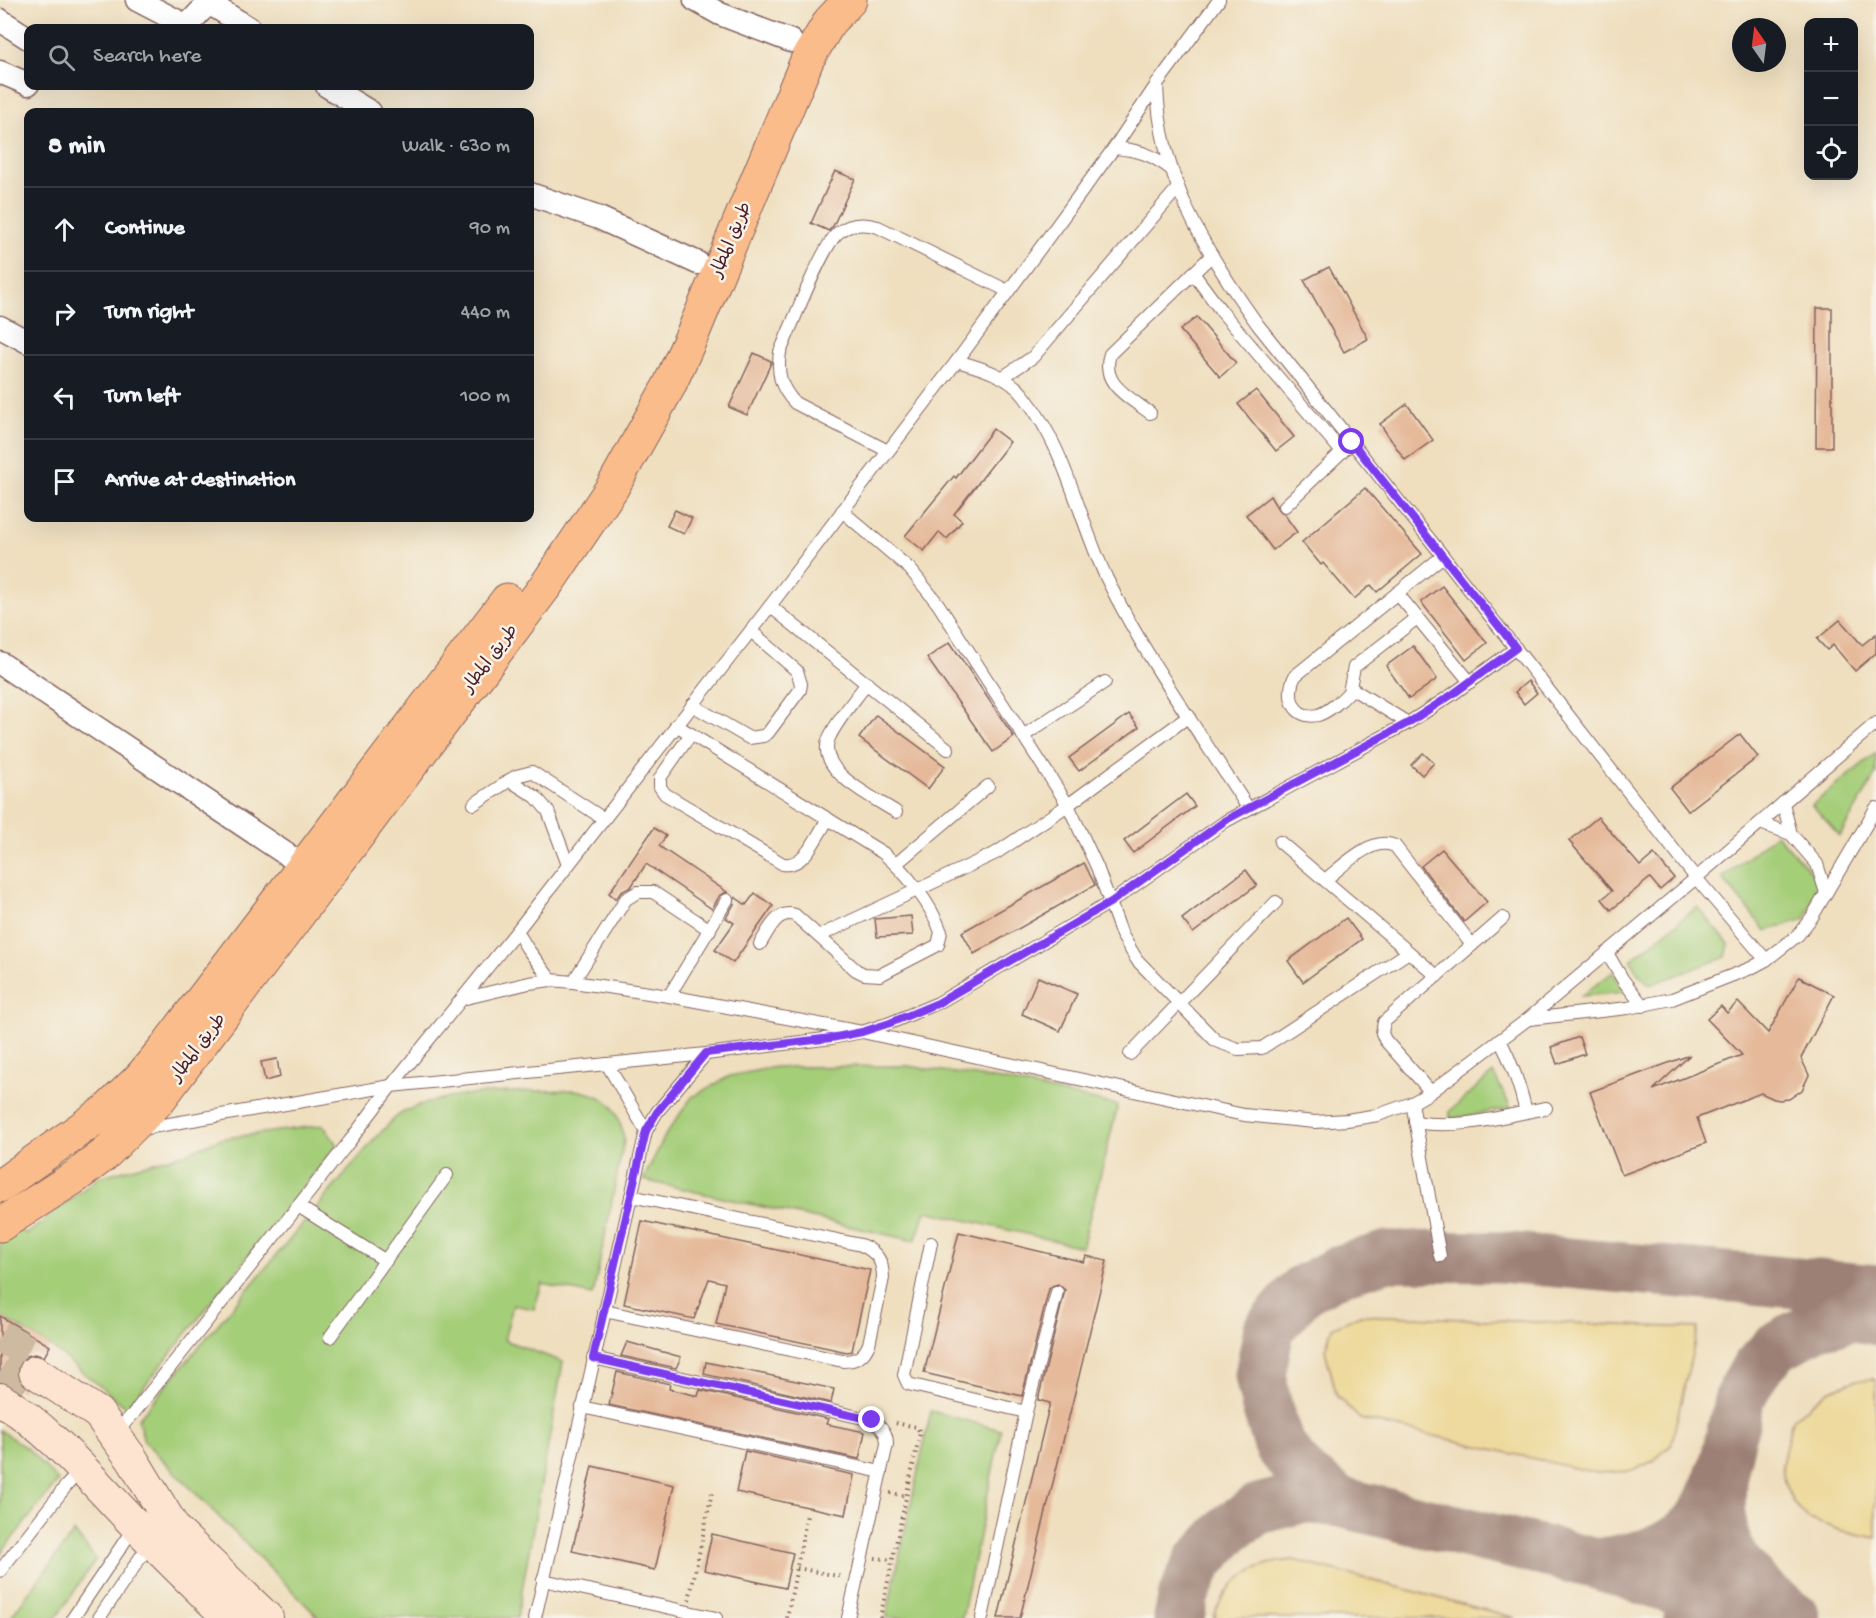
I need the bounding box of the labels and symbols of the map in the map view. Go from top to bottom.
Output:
north arrow [1732,18,1786,72]
street label: طريق المطار [706,199,757,283]
route start [1338,428,1364,454]
street label: طريق المطار [457,621,523,699]
street label: طريق المطار [165,1010,231,1088]
route end [858,1406,884,1432]

